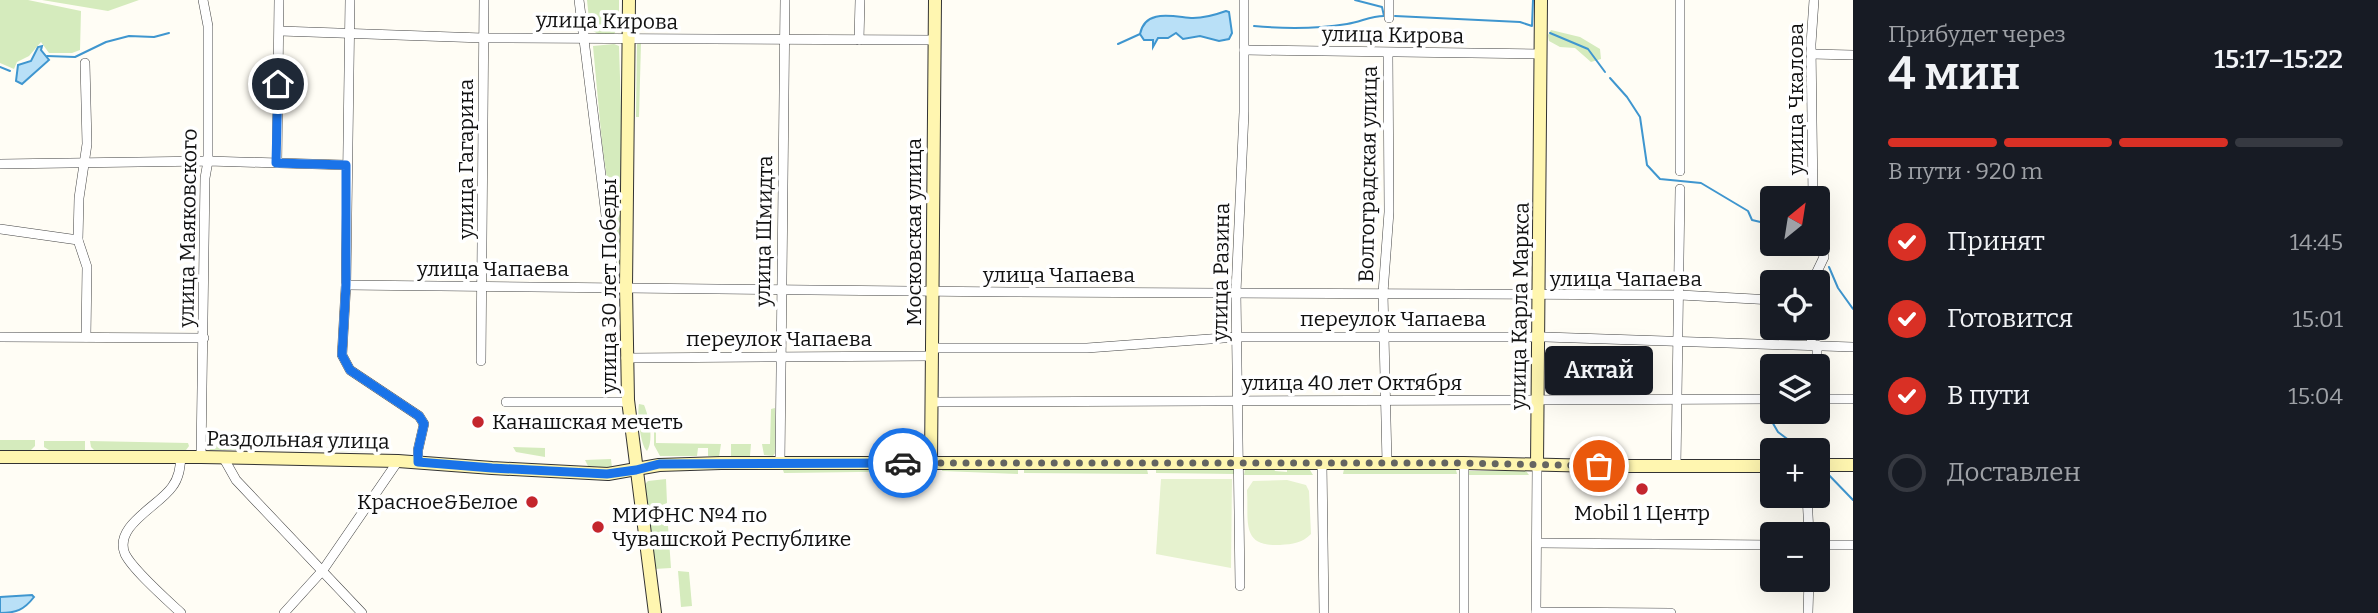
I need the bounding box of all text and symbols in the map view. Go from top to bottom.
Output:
street label: улица Кирова [535,7,679,35]
text: Прибудет через [1888,20,2066,48]
street label: улица Кирова [1321,21,1465,49]
street label: улица Чкалова [1783,22,1809,176]
text: 15:17–15:22 [2214,44,2343,75]
text: 4 мин [1888,46,2020,101]
pin [248,54,308,114]
icon: home [259,65,297,103]
street label: Волгоградская улица [1353,65,1383,283]
street label: улица Гагарина [453,78,479,240]
street label: улица Маяковского [173,128,203,329]
street label: Московская улица [901,138,927,326]
street label: улица Шмидта [750,155,778,308]
text: В пути · 920 m [1888,157,2043,185]
street label: улица 30 лет Победы [596,178,622,395]
north arrow [1760,186,1830,256]
map controls [1760,186,1830,592]
street label: улица Карла Маркса [1505,201,1535,411]
street label: улица Разина [1207,202,1235,343]
icon: check [1888,223,1926,261]
text: Принят [1947,226,2045,257]
text: 14:45 [2290,228,2343,256]
street label: улица Чапаева [416,256,569,282]
street label: улица Чапаева [982,262,1135,288]
street label: улица Чапаева [1549,266,1702,292]
button: locate [1760,270,1830,340]
icon: check [1888,300,1926,338]
text: Готовится [1947,303,2073,334]
text: 15:01 [2293,305,2343,333]
street label: переулок Чапаева [1300,306,1487,332]
street label: переулок Чапаева [686,326,873,352]
callout: Актай [1545,347,1653,396]
button: layers [1760,354,1830,424]
text: Актай [1564,356,1634,384]
street label: улица 40 лет Октября [1241,370,1462,396]
icon: check [1888,377,1926,415]
text: В пути [1947,380,2030,411]
text: 15:04 [2288,382,2343,410]
place label: Канашская мечеть [492,409,683,435]
marker: Канашская мечеть [470,414,486,430]
street label: Раздольная улица [206,425,390,455]
courier [868,428,938,498]
pin [1569,436,1629,496]
button: + [1760,438,1830,508]
icon: car [884,444,922,482]
icon: bag [1580,447,1618,485]
text: Доставлен [1947,457,2081,488]
marker: Mobil 1 Центр [1634,481,1650,497]
place label: Красное&Белое [357,489,518,515]
marker: Красное&Белое [524,494,540,510]
place label: Mobil 1 Центр [1574,500,1710,526]
place label: МИФНС №4 по Чувашской Республике [612,502,851,552]
marker: МИФНС №4 по Чувашской Республике [590,519,606,535]
button: − [1760,522,1830,592]

